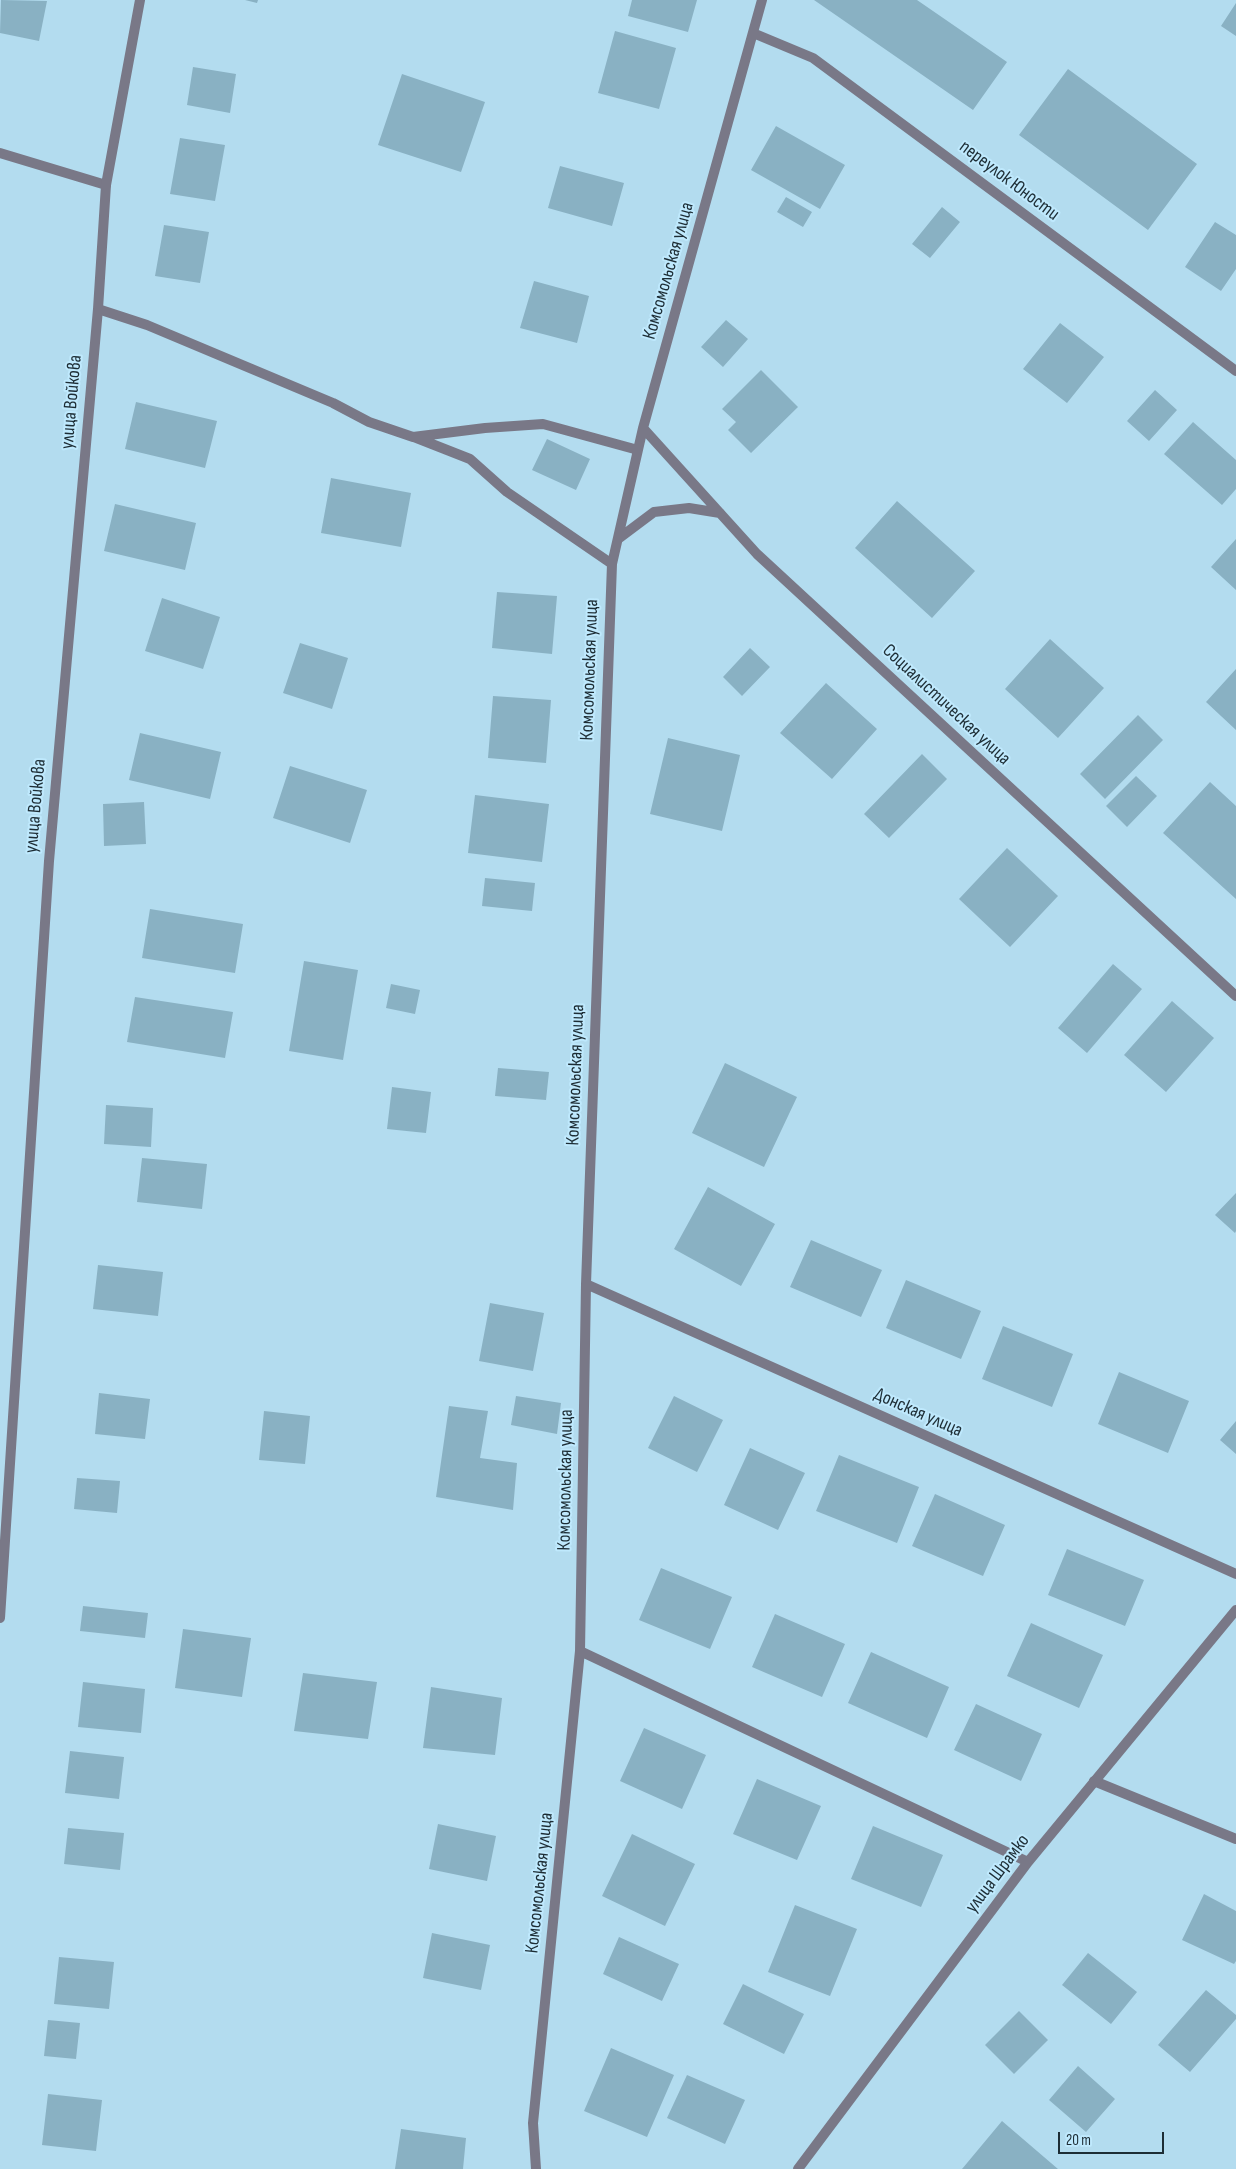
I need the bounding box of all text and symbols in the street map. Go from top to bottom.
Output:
street label: переулок Юности [954,136,1064,226]
street label: Комсомольская улица [639,200,699,342]
street label: улица Войкова [57,354,87,450]
street label: Комсомольская улица [576,599,604,741]
street label: Социалистическая улица [877,640,1015,770]
street label: улица Войкова [21,758,51,854]
street label: Комсомольская улица [562,1004,590,1146]
street label: Донская улица [870,1383,966,1443]
street label: Комсомольская улица [553,1409,579,1551]
street label: Комсомольская улица [521,1811,559,1955]
street label: улица Шрамко [961,1830,1035,1918]
scale bar [1061,2122,1167,2154]
text: 20 m [1066,2131,1091,2150]

